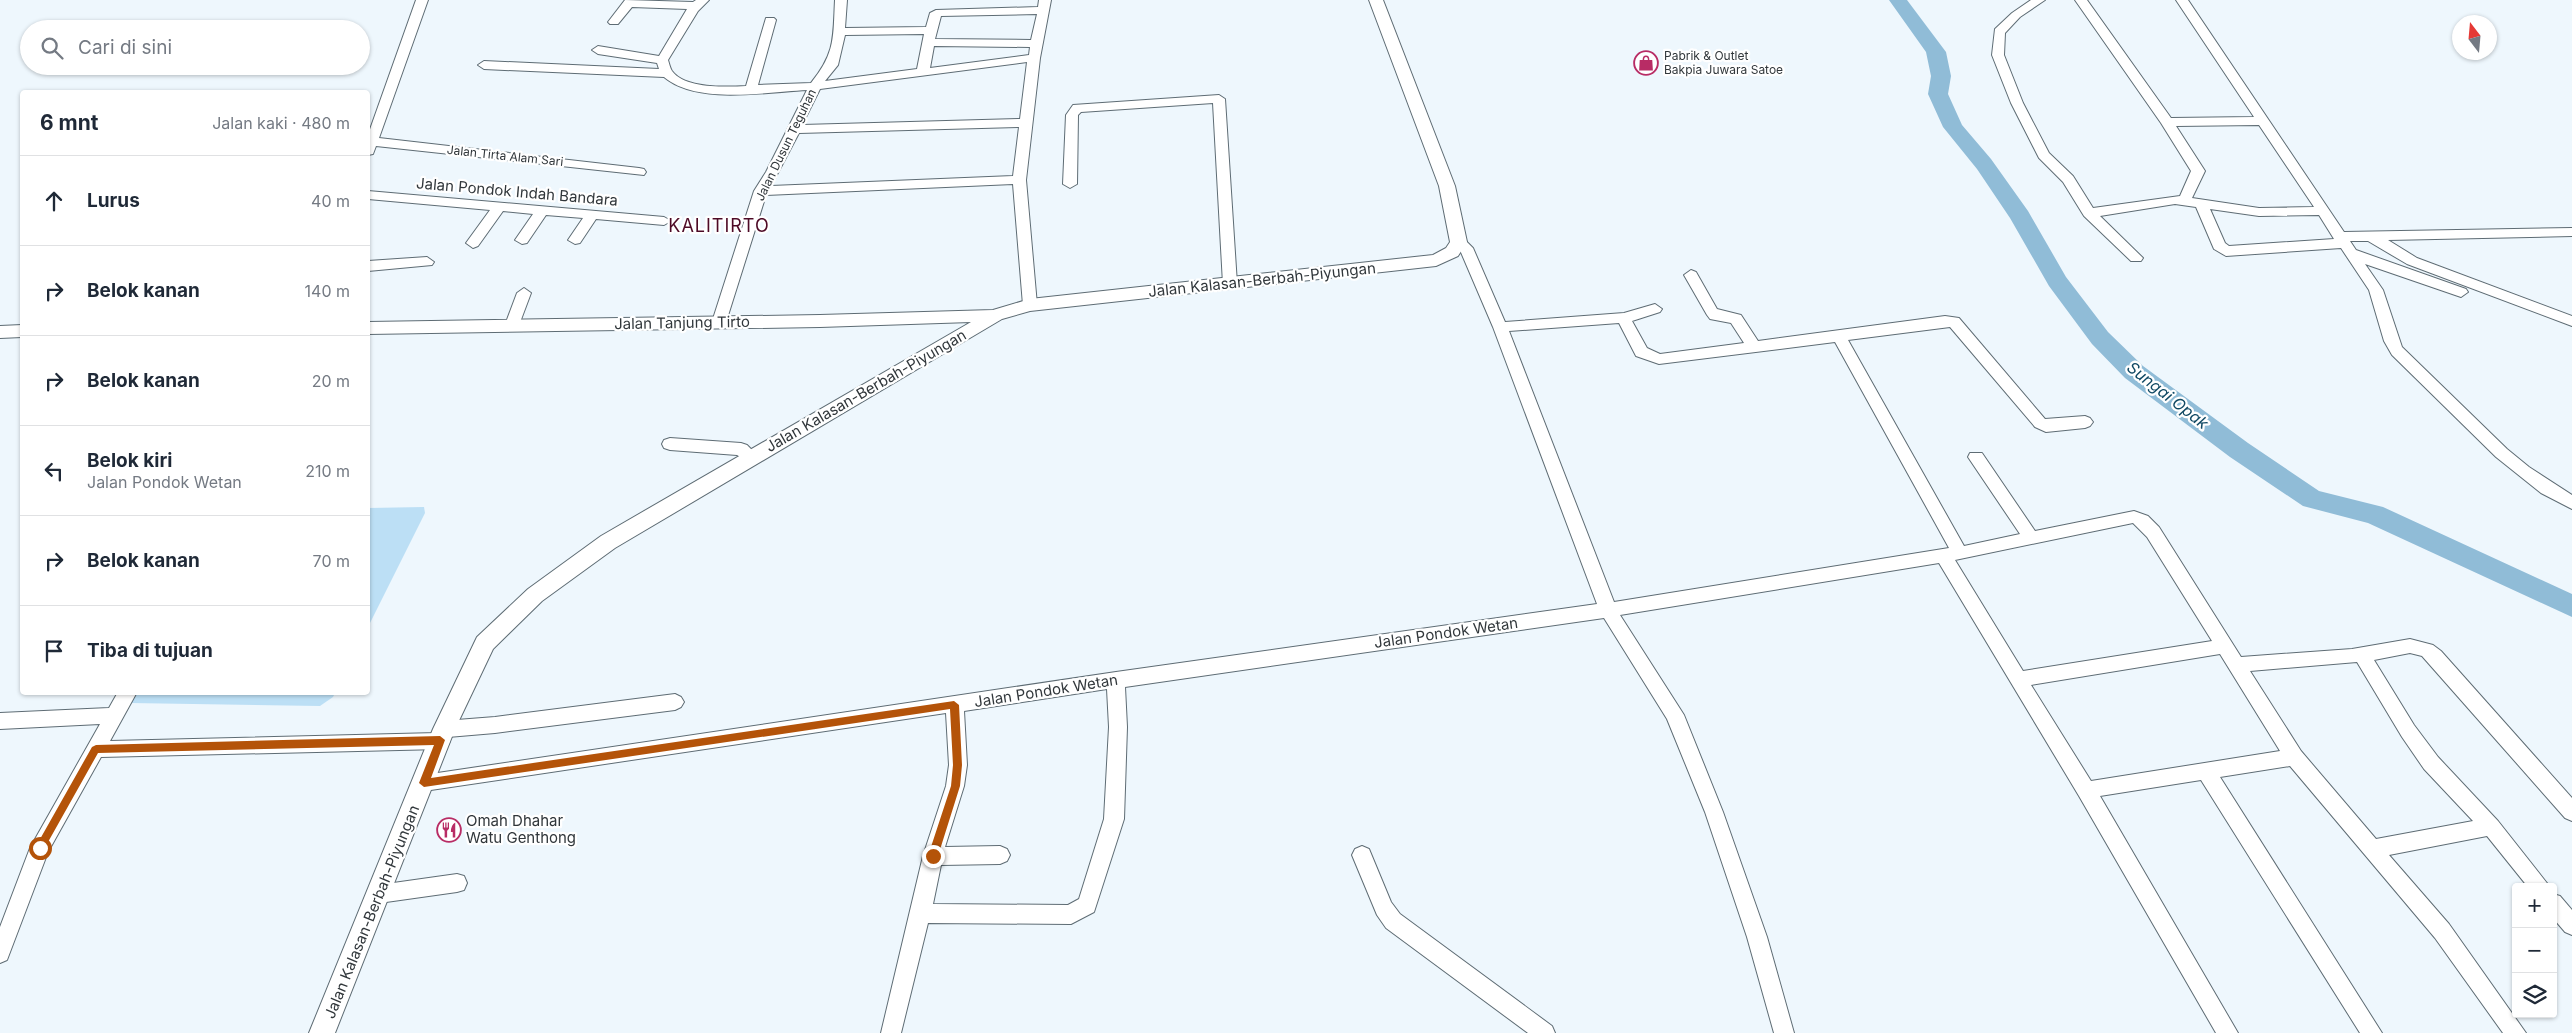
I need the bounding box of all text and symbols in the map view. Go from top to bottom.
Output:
north arrow [2452,15,2497,60]
search box [20,20,370,75]
icon: search [38,34,66,62]
text: Cari di sini [78,36,172,59]
place label: Pabrik & Outlet Bakpia Juwara Satoe [1664,48,1783,77]
shop icon: Pabrik & Outlet Bakpia Juwara Satoe [1633,50,1659,76]
street label: Jalan Dusun Teguhan [752,86,819,203]
text: 6 mnt [40,110,99,135]
text: Jalan kaki · 480 m [212,113,350,133]
street label: Jalan Tirta Alam Sari [446,142,564,169]
street label: Jalan Pondok Indah Bandara [415,173,619,210]
icon: ahead [40,187,68,215]
text: Lurus [87,189,140,212]
text: 40 m [311,191,350,211]
district label: KALITIRTO [668,215,770,236]
street label: Jalan Kalasan-Berbah-Piyungan [1147,258,1377,301]
icon: right [40,277,68,305]
text: Belok kanan [87,279,200,302]
text: 140 m [305,281,350,301]
street label: Jalan Tanjung Tirto [614,312,750,333]
street label: Jalan Kalasan-Berbah-Piyungan [762,325,969,456]
water label: Sungai Opak [2123,357,2213,433]
icon: right [40,367,68,395]
text: Belok kanan [87,369,200,392]
text: 20 m [312,371,350,391]
text: Belok kiri [87,449,172,472]
icon: left [40,457,68,485]
text: 210 m [305,461,350,481]
text: Jalan Pondok Wetan [87,472,242,492]
icon: right [40,547,68,575]
text: Belok kanan [87,549,200,572]
text: 70 m [313,551,350,571]
street label: Jalan Pondok Wetan [1373,613,1519,652]
icon: arrive [40,637,68,665]
text: Tiba di tujuan [87,639,213,662]
street label: Jalan Pondok Wetan [973,670,1119,711]
street label: Jalan Kalasan-Berbah-Piyungan [320,802,423,1021]
place label: Omah Dhahar Watu Genthong [466,811,576,847]
restaurant icon: Omah Dhahar Watu Genthong [436,817,462,843]
route start [29,837,52,860]
route end [922,845,945,868]
map controls [2512,883,2557,1018]
button: + [2512,883,2557,928]
button: − [2512,928,2557,973]
button: layers [2512,973,2557,1018]

